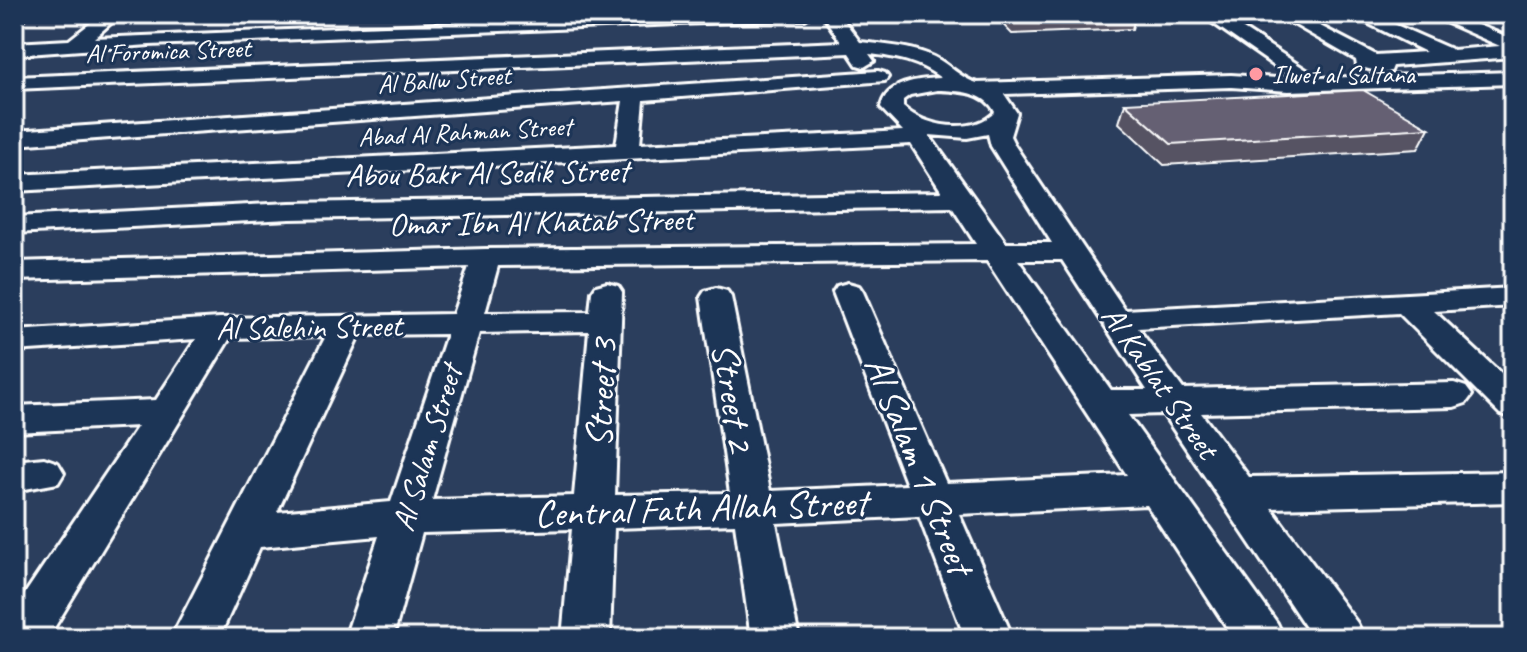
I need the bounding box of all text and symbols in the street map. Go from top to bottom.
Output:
street label: Al Foromica Street [85,32,253,70]
place label: Ilwet al Saltana [1272,58,1417,91]
street label: Al Ballw Street [376,59,514,101]
marker: Ilwet al Saltana [1247,65,1265,83]
street label: Abad Al Rahman Street [357,110,576,154]
street label: Abou Bakr Al Sedik Street [345,150,633,196]
street label: Omar Ibn Al Khatab Street [388,199,697,245]
street label: Al Kablat Street [1092,298,1230,469]
street label: Al Salehin Street [216,305,406,349]
street label: Street 3 [575,334,627,449]
street label: Street 2 [701,339,765,457]
street label: Al Salam 1 Street [854,349,986,586]
street label: Al Salam Street [382,356,473,536]
street label: Central Fath Allah Street [534,479,874,537]

